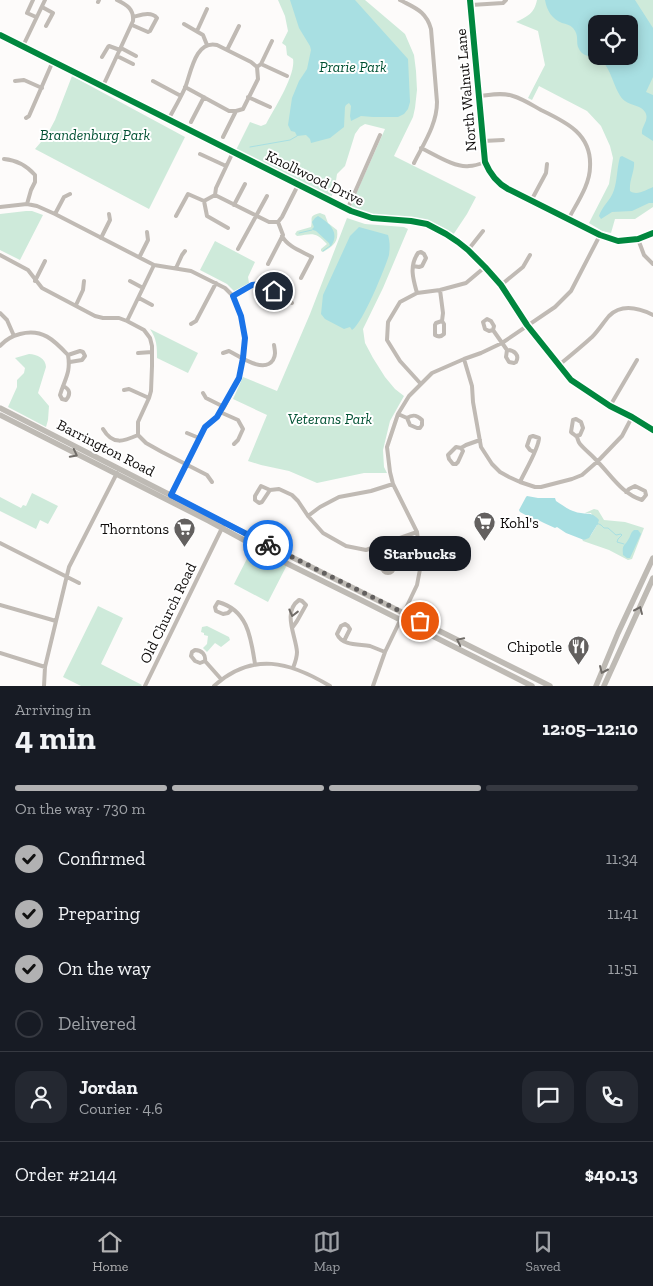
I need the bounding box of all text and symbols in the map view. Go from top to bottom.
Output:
map controls [588,15,638,65]
button: locate [588,15,638,65]
street label: North Walnut Lane [452,28,480,152]
park label: Prarie Park [319,58,387,76]
park label: Brandenburg Park [40,126,150,144]
street label: Knollwood Drive [263,146,367,210]
pin [253,270,295,312]
icon: home [260,277,288,305]
park label: Veterans Park [288,410,373,428]
street label: Barrington Road [54,416,159,481]
one-way arrow [69,448,78,458]
supermarket icon: Kohl's [472,511,496,542]
place label: Kohl's [500,514,539,532]
supermarket icon: Thorntons [173,517,197,548]
place label: Thorntons [100,520,169,538]
courier [243,520,293,570]
icon: bike [254,531,282,559]
callout: Starbucks [369,536,471,571]
text: Starbucks [384,544,456,563]
street label: Old Church Road [136,559,201,666]
pin [399,600,441,642]
one-way arrow [632,606,643,615]
icon: bag [406,607,434,635]
one-way arrow [288,609,299,617]
restaurant icon: Chipotle [566,635,590,666]
one-way arrow [456,637,465,647]
place label: Chipotle [507,638,562,656]
one-way arrow [599,665,610,674]
text: Arriving in [15,700,91,719]
text: 12:05–12:10 [542,717,638,740]
text: 4 min [15,719,96,757]
text: On the way · 730 m [15,799,145,818]
icon: check [15,845,43,873]
text: Confirmed [58,847,145,870]
text: 11:34 [606,849,638,868]
icon: check [15,900,43,928]
text: Preparing [58,902,140,925]
text: 11:41 [607,904,638,923]
icon: check [15,955,43,983]
text: On the way [58,957,151,980]
text: 11:51 [608,959,638,978]
text: Delivered [58,1012,136,1035]
button: person [15,1071,67,1123]
button: chat [522,1071,574,1123]
button: phone [586,1071,638,1123]
text: Jordan [79,1076,138,1099]
text: Courier · 4.6 [79,1099,163,1118]
text: Order #2144 [15,1163,117,1186]
text: $40.13 [585,1163,638,1186]
tab: Home [92,1228,128,1275]
tab: Map [313,1228,341,1275]
tab: Saved [526,1228,561,1275]

